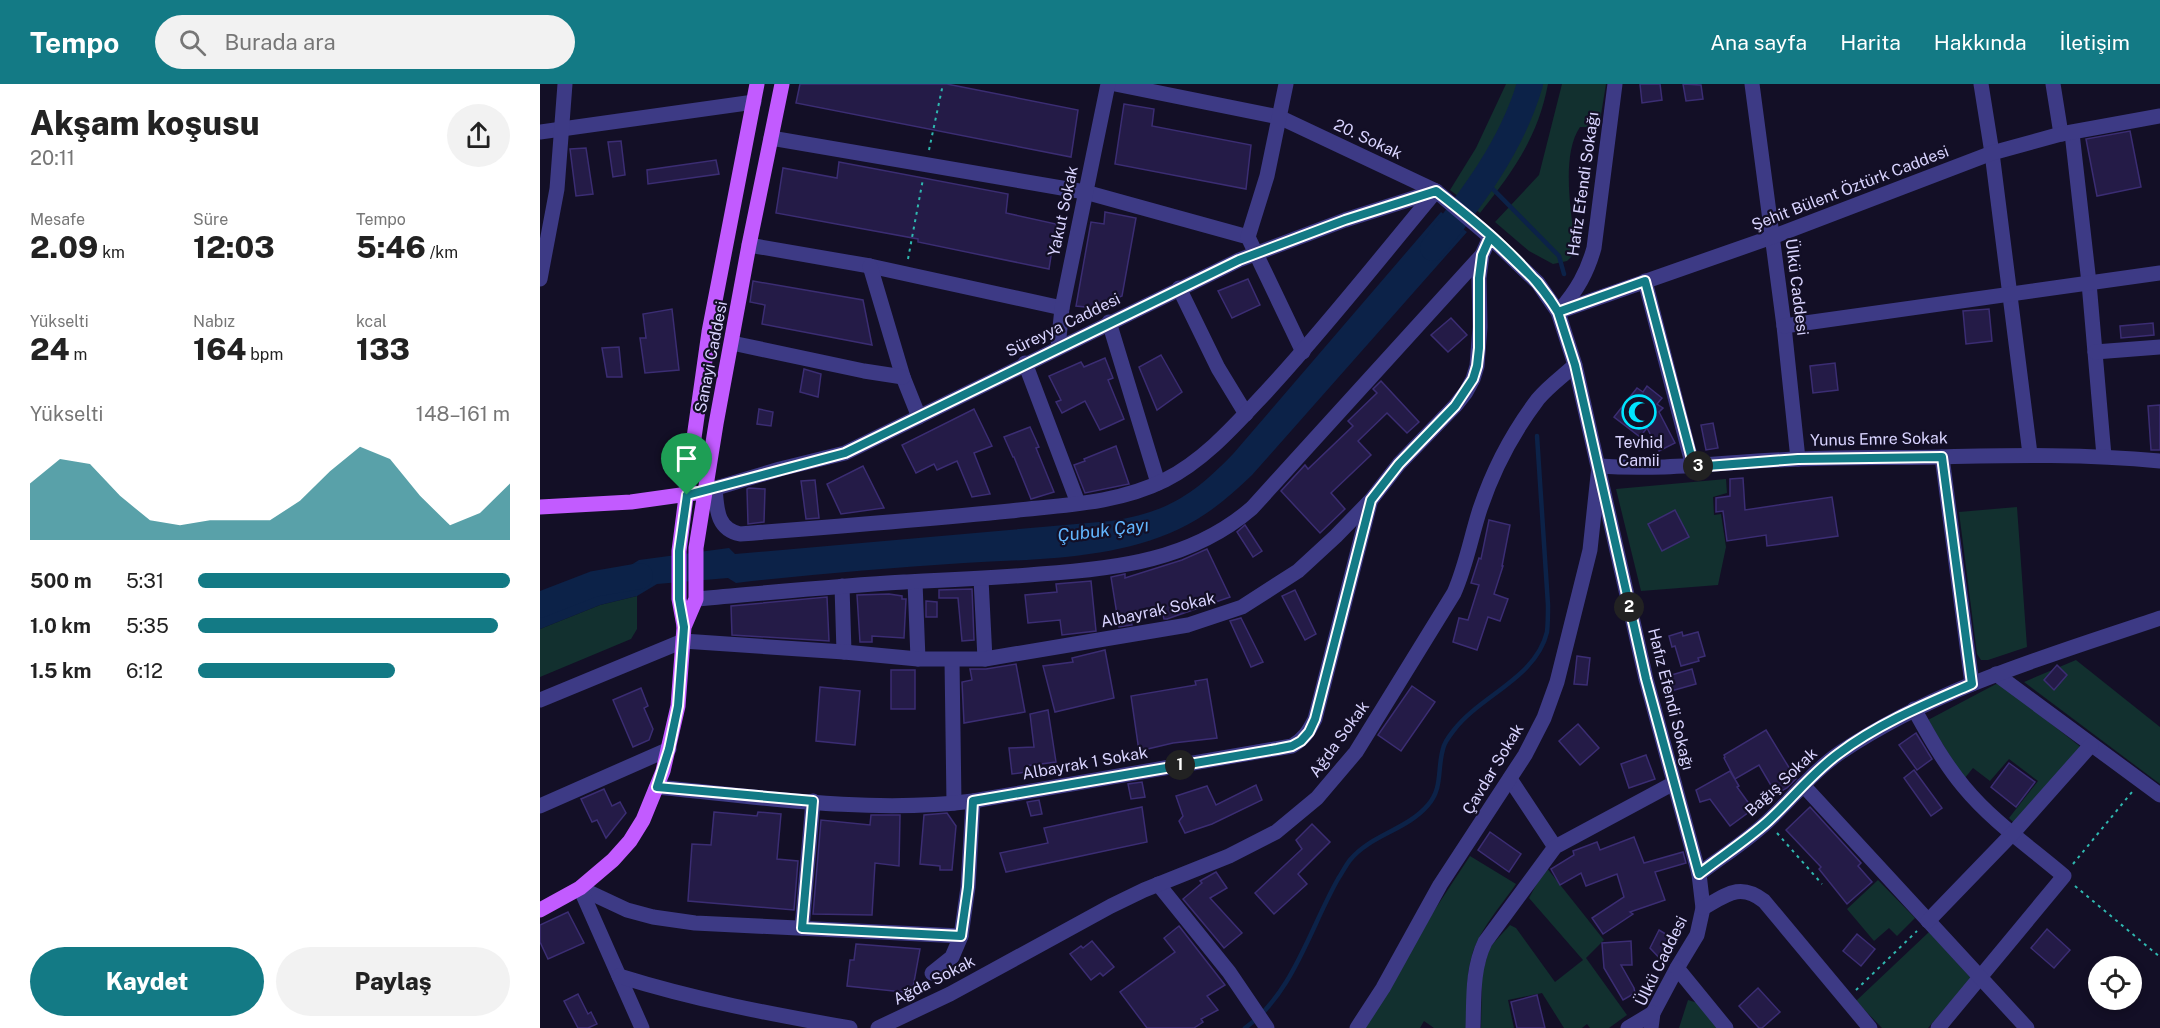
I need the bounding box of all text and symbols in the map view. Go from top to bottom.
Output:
search box [155,15,575,69]
text: Tempo [30,26,119,59]
icon: search [176,26,209,59]
text: Burada ara [224,29,336,55]
text: Ana sayfa [1710,30,1807,55]
text: Harita [1840,30,1901,55]
text: Hakkında [1934,30,2027,55]
text: İletişim [2060,30,2130,55]
text: Akşam koşusu [30,104,260,142]
button: share [447,104,510,167]
street label: Hafız Efendi Sokağı [1563,111,1603,257]
street label: 20. Sokak [1331,115,1405,163]
street label: Şehit Bülent Öztürk Caddesi [1748,141,1951,234]
text: 20:11 [30,146,75,170]
street label: Yakut Sokak [1044,164,1082,258]
text: Mesafe [30,210,85,229]
text: Süre [193,210,228,229]
text: Tempo [356,210,406,229]
text: 2.09 [30,229,98,265]
text: 12:03 [193,229,275,265]
text: 5:46 [356,229,426,265]
street label: Ülkü Caddesi [1782,237,1813,337]
text: km [98,243,125,262]
text: /km [426,243,458,262]
street label: Süreyya Caddesi [1003,289,1123,361]
street label: Sanayi Caddesi [691,300,731,414]
text: Yükselti [30,312,89,331]
text: Nabız [193,312,235,331]
text: kcal [356,312,387,331]
text: 24 [30,331,70,367]
text: 164 [193,331,246,367]
text: 133 [356,331,410,367]
text: m [70,345,87,364]
text: bpm [246,345,283,364]
mosque icon: Tevhid Camii [1621,394,1657,430]
text: Yükselti [30,402,103,426]
text: 148–161 m [416,402,510,426]
street label: Yunus Emre Sokak [1810,428,1948,450]
pin [661,433,712,495]
place label: Tevhid Camii [1615,433,1663,470]
icon: arrive [670,442,703,475]
pin: 3 [1683,451,1713,481]
text: 3 [1693,456,1703,475]
water label: Çubuk Çayı [1056,514,1150,546]
text: 500 m [30,569,92,593]
text: 5:31 [126,569,164,593]
street label: Albayrak Sokak [1099,589,1217,631]
pin: 2 [1614,592,1644,622]
text: 2 [1624,597,1634,616]
text: 1.0 km [30,614,91,638]
text: 5:35 [126,614,169,638]
street label: Hafız Efendi Sokağı [1644,626,1698,772]
text: 1.5 km [30,659,91,683]
text: 6:12 [126,659,163,683]
street label: Ağda Sokak [1305,697,1373,781]
street label: Çavdar Sokak [1459,720,1527,818]
street label: Albayrak 1 Sokak [1021,743,1149,783]
street label: Bağış Sokak [1741,744,1821,820]
pin: 1 [1165,750,1195,780]
text: 1 [1177,755,1183,774]
street label: Ülkü Caddesi [1630,912,1691,1009]
button: Kaydet [30,947,264,1016]
button: Paylaş [276,947,510,1016]
street label: Ağda Sokak [890,951,978,1009]
map controls [2088,956,2142,1010]
button: locate [2088,956,2142,1010]

